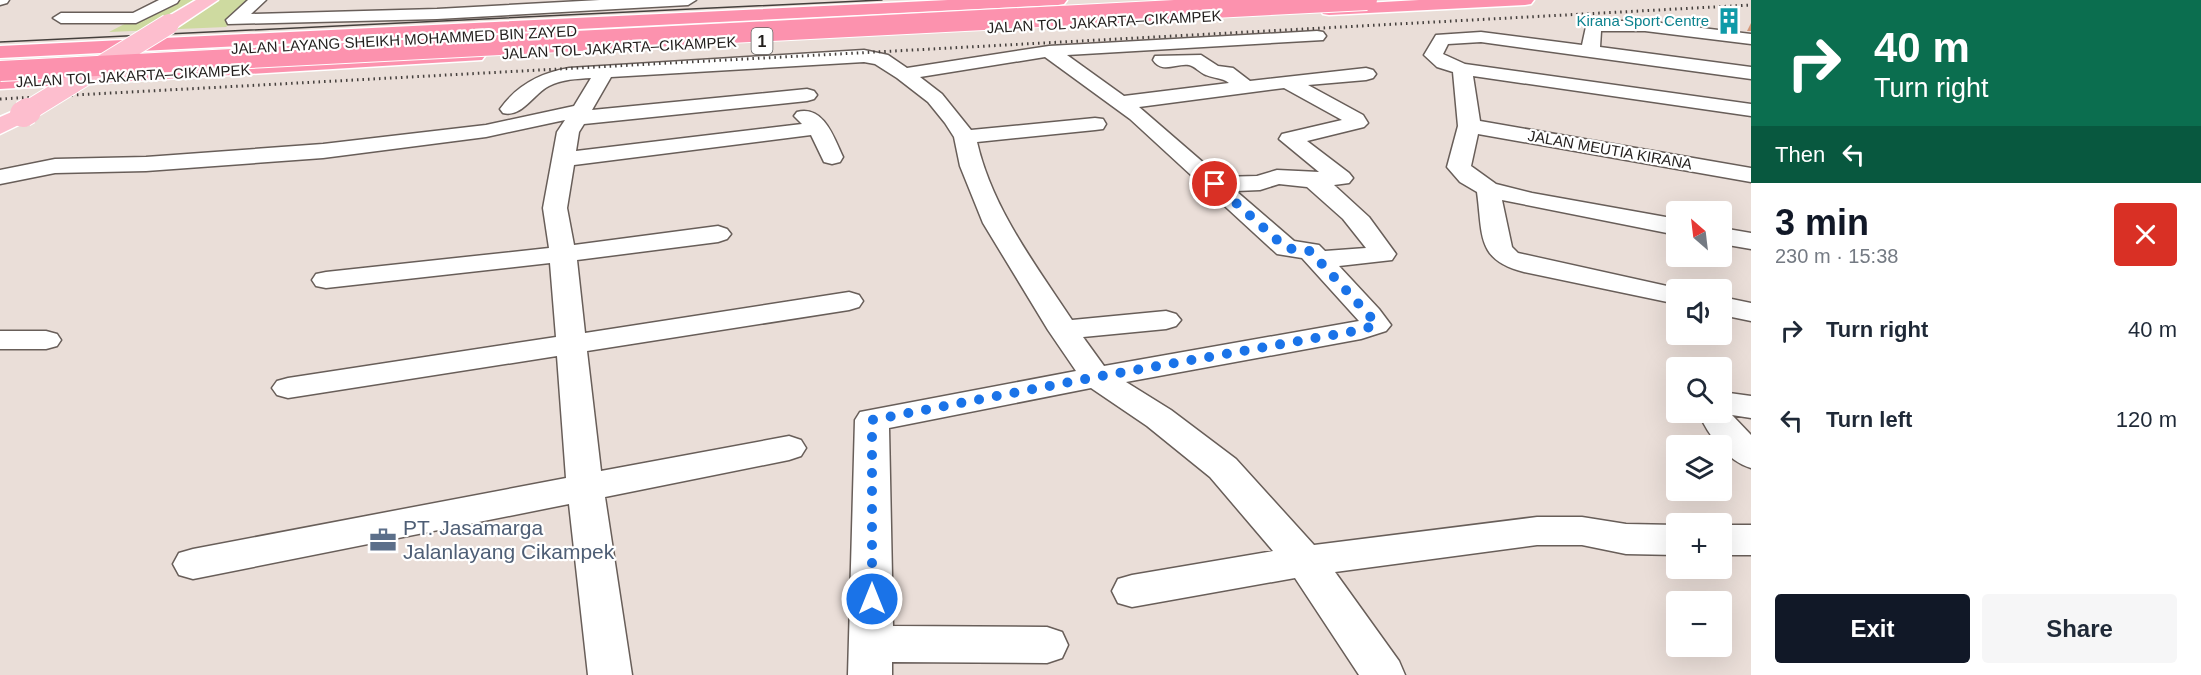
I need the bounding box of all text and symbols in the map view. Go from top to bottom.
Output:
building icon: Kirana Sport Centre [1714,6,1744,36]
street label: JALAN TOL JAKARTA–CIKAMPEK [986,7,1222,36]
place label: Kirana Sport Centre [1576,12,1709,29]
street label: JALAN LAYANG SHEIKH MOHAMMED BIN ZAYED [230,22,578,57]
icon: right [1775,24,1853,102]
text: 40 m [1874,24,1970,71]
road number: 1 [752,28,772,54]
street label: JALAN TOL JAKARTA–CIKAMPEK [501,33,737,62]
street label: JALAN TOL JAKARTA–CIKAMPEK [15,61,251,90]
text: Turn right [1874,73,1989,103]
street label: JALAN MEUTIA KIRANA [1527,127,1694,172]
icon: left [1837,138,1870,171]
text: Then [1775,142,1825,167]
pin [1189,158,1240,209]
icon: arrive [1198,167,1231,200]
north arrow [1666,201,1732,267]
map controls [1666,201,1732,657]
text: 3 min [1775,202,1869,243]
button: close [2114,203,2177,266]
text: 230 m · 15:38 [1775,245,1898,267]
button: sound [1666,279,1732,345]
icon: right [1775,314,1808,347]
text: Turn right [1826,317,1928,342]
text: 40 m [2128,317,2177,342]
button: search [1666,357,1732,423]
icon: left [1775,404,1808,437]
text: Turn left [1826,407,1912,432]
text: 120 m [2116,407,2177,432]
button: layers [1666,435,1732,501]
button: + [1666,513,1732,579]
place label: PT. Jasamarga Jalanlayang Cikampek [403,516,615,563]
office icon: PT. Jasamarga Jalanlayang Cikampek [368,525,398,555]
position arrow [840,567,904,631]
button: − [1666,591,1732,657]
button: Exit [1775,594,1970,663]
button: Share [1982,594,2177,663]

